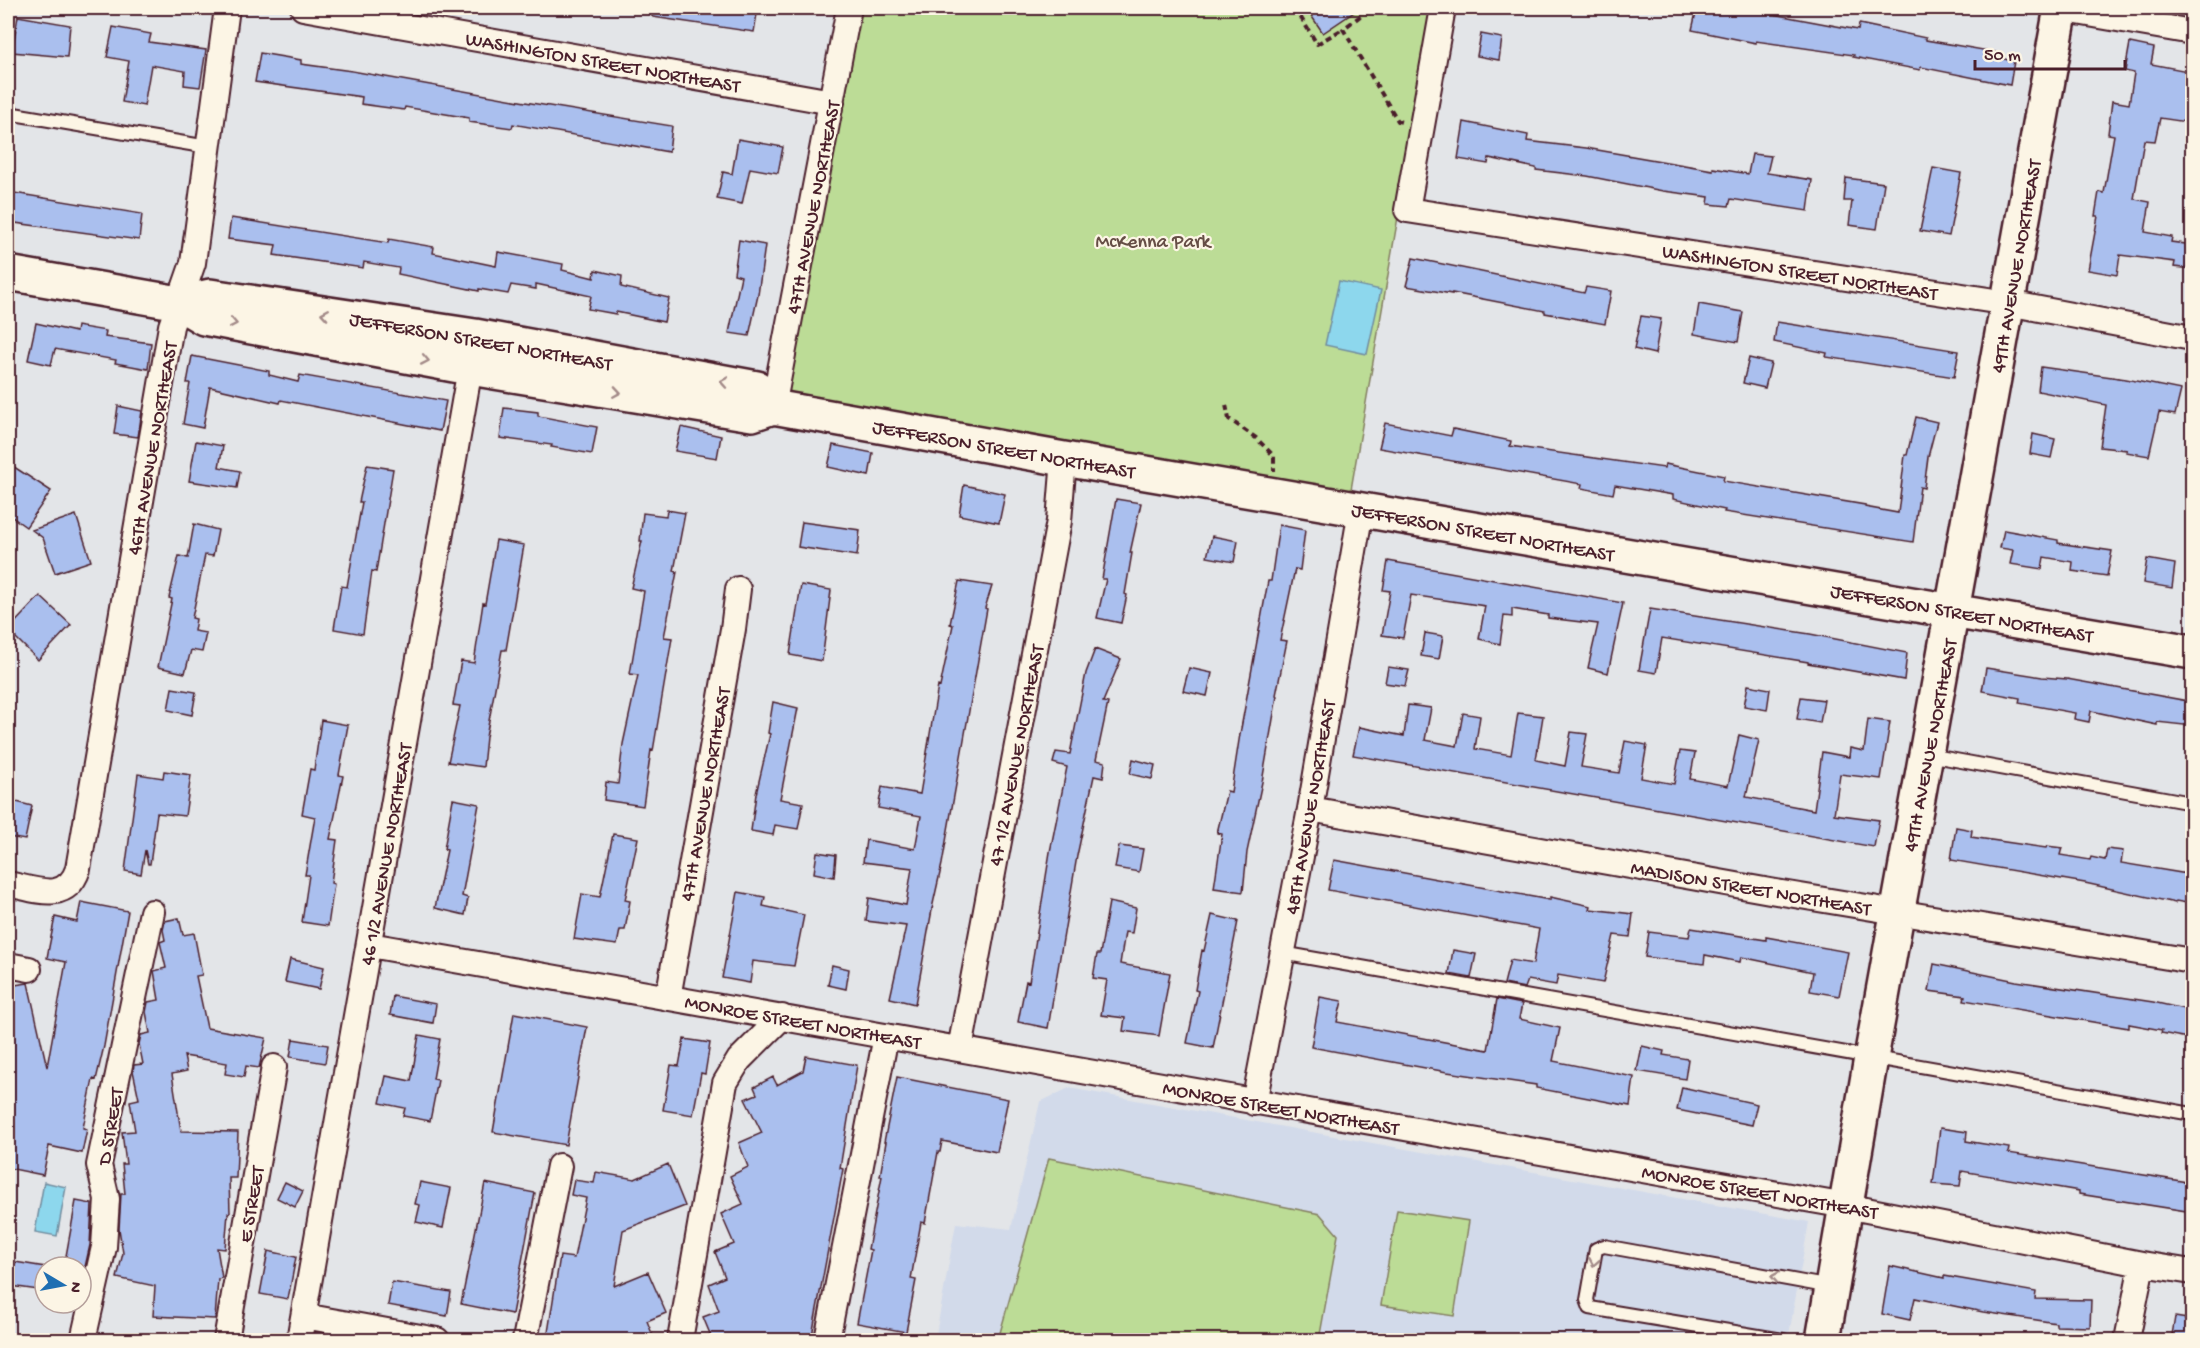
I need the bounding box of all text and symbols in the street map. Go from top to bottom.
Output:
street label: WASHINGTON STREET NORTHEAST [463,29,743,100]
scale bar [1975,33,2125,71]
text: 50 m [1984,46,2021,67]
street label: 47TH AVENUE NORTHEAST [783,98,848,316]
street label: 49TH AVENUE NORTHEAST [1988,157,2049,375]
park label: McKenna Park [1096,232,1213,255]
street label: WASHINGTON STREET NORTHEAST [1660,241,1940,308]
one-way arrow [321,308,330,320]
street label: JEFFERSON STREET NORTHEAST [347,309,615,378]
one-way arrow [228,316,238,329]
street label: 46TH AVENUE NORTHEAST [124,339,185,557]
one-way arrow [419,353,429,366]
one-way arrow [720,376,730,389]
one-way arrow [612,385,622,398]
street label: JEFFERSON STREET NORTHEAST [870,417,1138,486]
street label: JEFFERSON STREET NORTHEAST [1349,500,1617,569]
street label: JEFFERSON STREET NORTHEAST [1828,581,2096,650]
street label: 49TH AVENUE NORTHEAST [1900,636,1965,854]
street label: 47 1/2 AVENUE NORTHEAST [986,642,1051,868]
street label: 47TH AVENUE NORTHEAST [677,685,738,903]
street label: 48TH AVENUE NORTHEAST [1282,697,1343,917]
street label: 46 1/2 AVENUE NORTHEAST [358,741,420,967]
street label: MADISON STREET NORTHEAST [1629,858,1873,923]
street label: MONROE STREET NORTHEAST [683,992,924,1057]
street label: MONROE STREET NORTHEAST [1161,1078,1402,1143]
street label: D STREET [94,1085,131,1169]
street label: MONROE STREET NORTHEAST [1640,1162,1881,1227]
street label: E STREET [235,1163,272,1245]
north arrow [33,1255,93,1315]
one-way arrow [1588,1257,1601,1267]
one-way arrow [1770,1271,1780,1284]
text: N [64,1280,85,1294]

